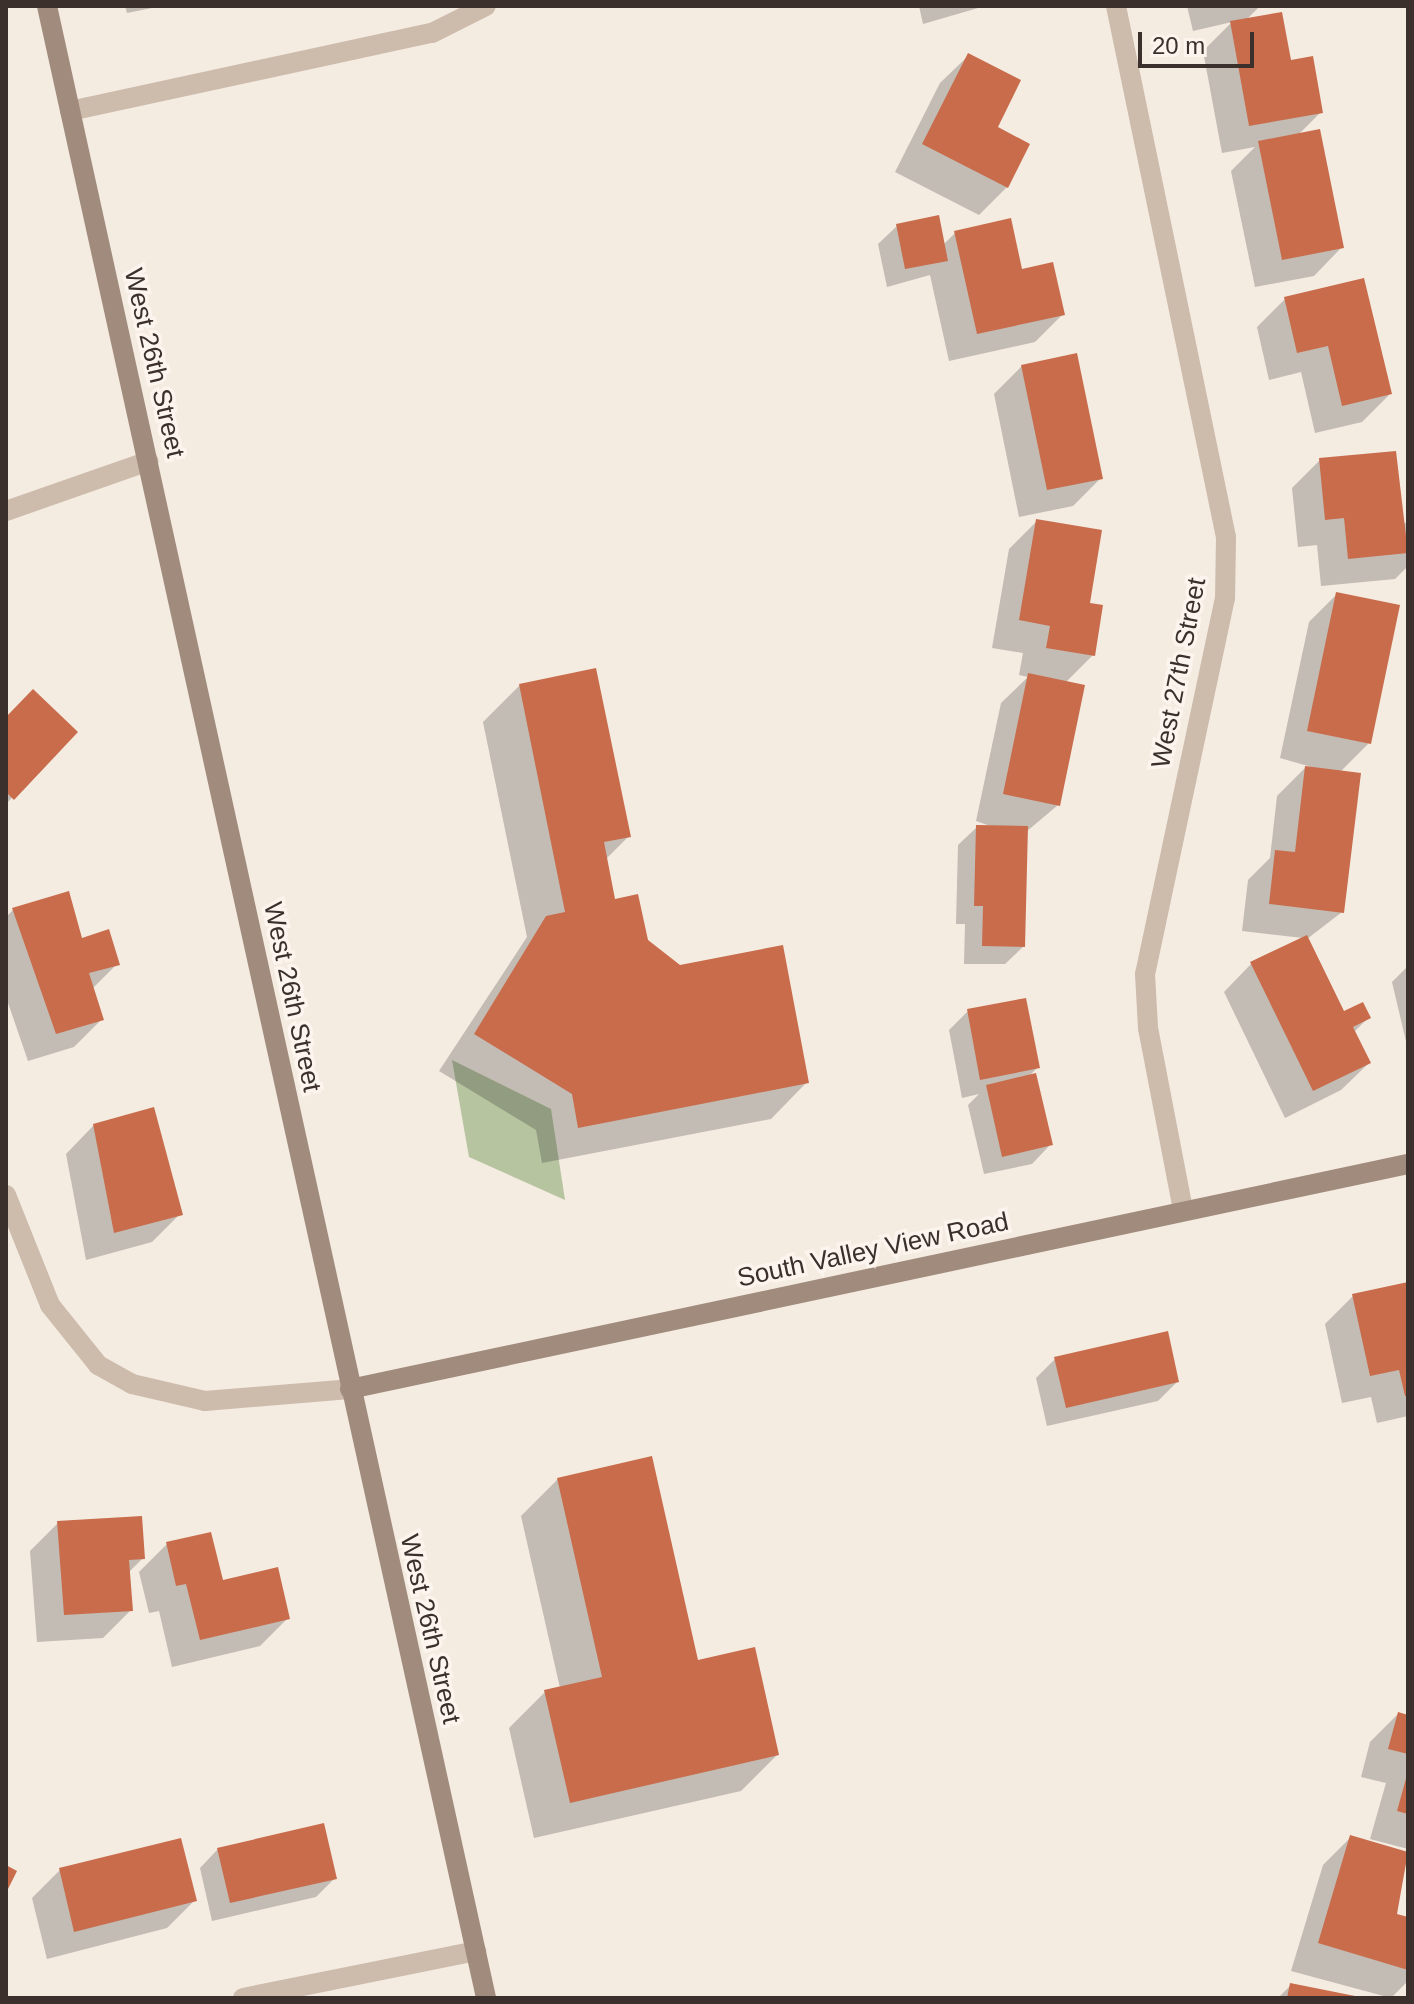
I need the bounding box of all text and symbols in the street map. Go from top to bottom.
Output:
scale bar [1142,16,1258,66]
text: 20 m [1152,32,1205,59]
street label: West 26th Street [117,265,191,461]
street label: West 27th Street [1145,575,1213,771]
street label: West 26th Street [257,899,327,1095]
street label: South Valley View Road [735,1206,1011,1294]
street label: West 26th Street [393,1531,467,1727]

